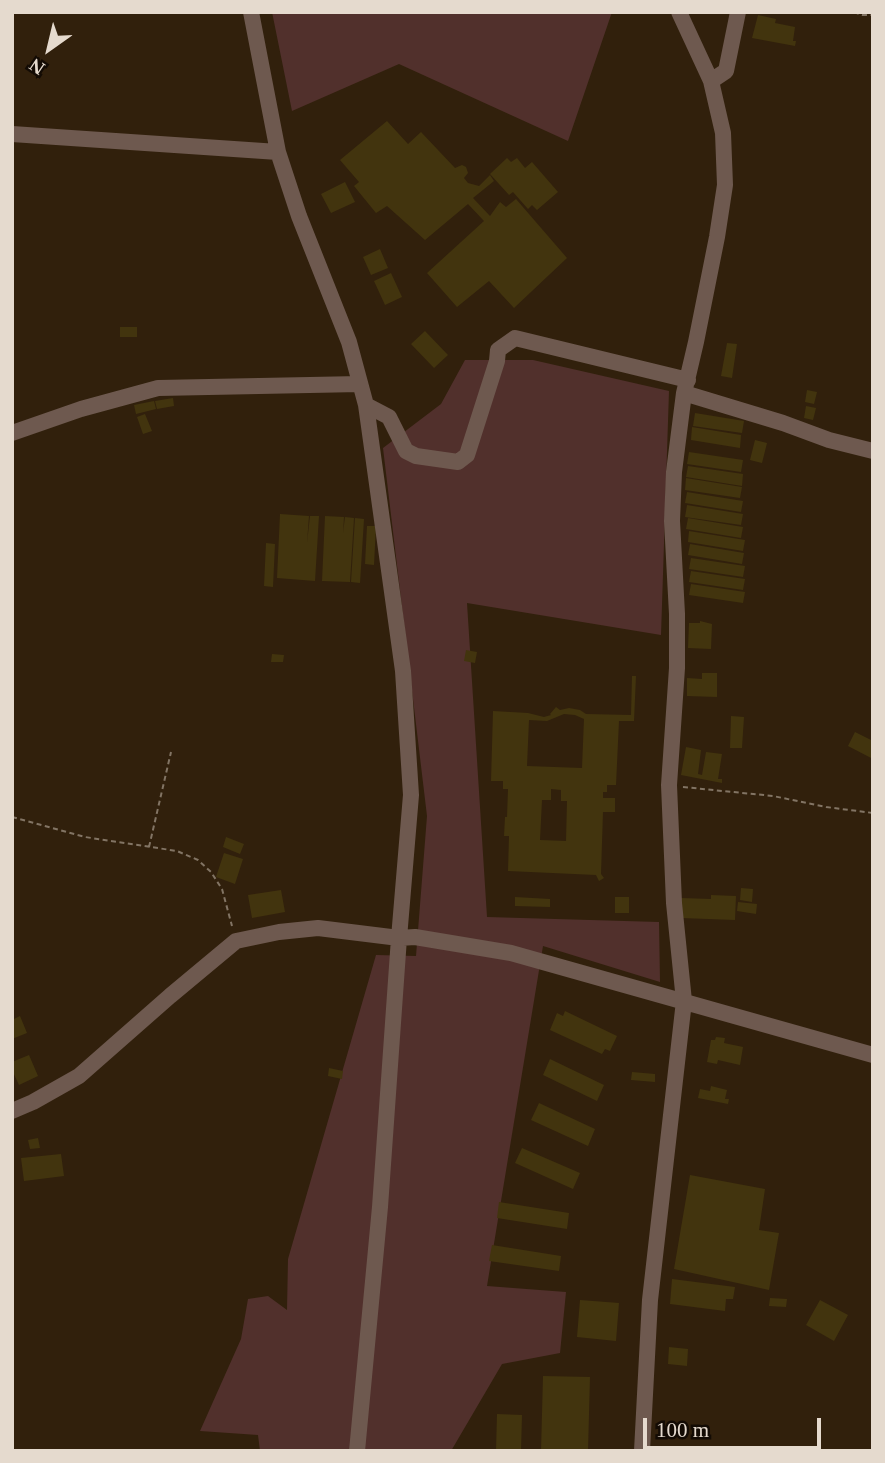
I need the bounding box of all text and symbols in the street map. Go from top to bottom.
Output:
north arrow [14,14,84,84]
text: N [25,54,49,79]
scale bar [647,1404,826,1448]
text: 100 m [656,1418,709,1442]

